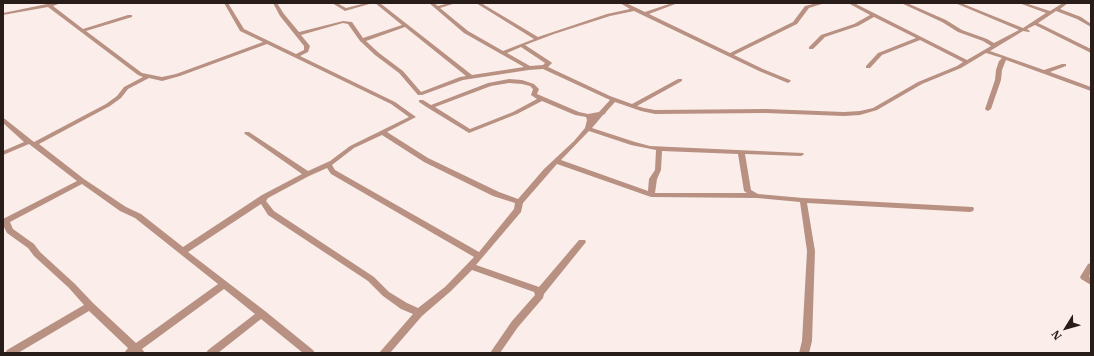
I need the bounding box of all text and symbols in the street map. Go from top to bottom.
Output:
north arrow [1046,308,1086,348]
text: N [1048,328,1065,343]

